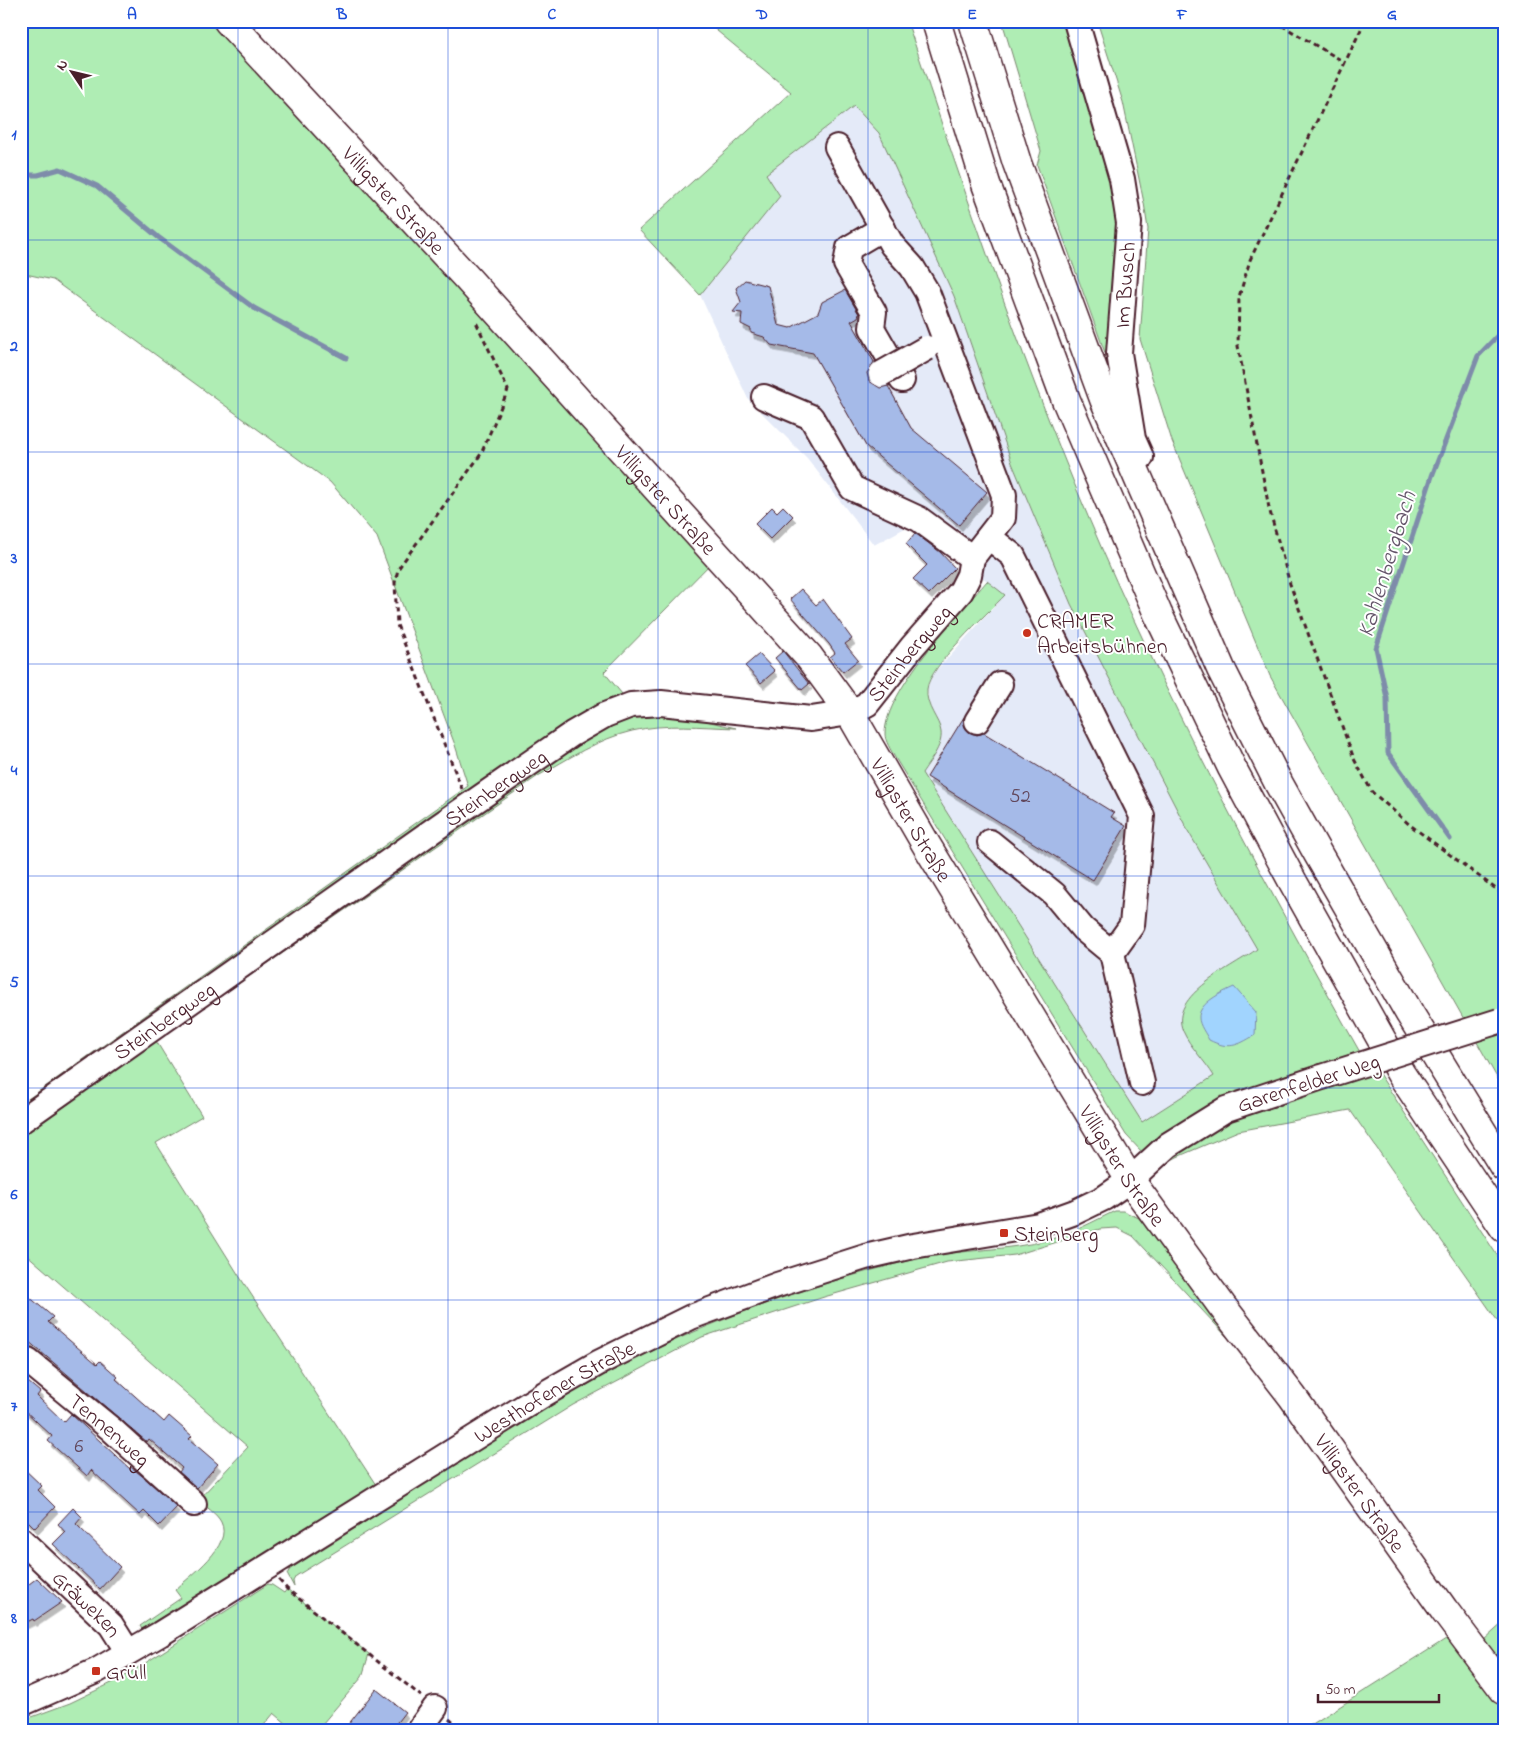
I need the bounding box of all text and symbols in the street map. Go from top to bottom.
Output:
text: A [127,3,137,27]
text: B [336,3,348,27]
text: C [548,3,557,27]
text: D [755,3,768,27]
text: E [967,3,977,27]
text: F [1176,3,1188,27]
text: G [1387,3,1397,27]
north arrow [48,48,98,98]
text: N [51,56,74,75]
text: 1 [11,123,17,147]
street label: Villigster Straße [332,139,451,264]
street label: Im Busch [1108,241,1146,329]
text: 2 [9,335,18,359]
street label: Villigster Straße [605,438,723,564]
water label: Kahlenbergbach [1350,487,1427,642]
text: 3 [10,547,18,571]
street label: Steinbergweg [861,599,962,710]
place label: CRAMER Arbeitsbühnen [1037,607,1168,664]
marker: CRAMER Arbeitsbühnen [1021,627,1033,639]
street label: Steinbergweg [439,743,555,836]
street label: Villigster Straße [860,752,958,889]
text: 4 [10,759,18,783]
house number: 52 [1009,783,1031,812]
text: 5 [9,971,19,995]
street label: Steinbergweg [108,975,224,1070]
street label: Garenfelder Weg [1233,1047,1385,1124]
street label: Villigster Straße [1069,1099,1172,1234]
text: 6 [9,1183,18,1207]
place label: Steinberg [1014,1220,1098,1253]
marker: Steinberg [998,1227,1010,1239]
street label: Westhofener Straße [469,1334,642,1453]
street label: Tennenweg [60,1387,156,1477]
text: 7 [11,1395,18,1419]
street label: Villigster Straße [1304,1428,1412,1561]
house number: 6 [75,1433,84,1462]
street label: Gräweken [43,1564,128,1645]
text: 8 [10,1607,17,1631]
place label: Grüll [106,1658,147,1690]
marker: Grüll [90,1665,102,1677]
scale bar [1318,1671,1439,1703]
text: 50 m [1325,1679,1356,1701]

